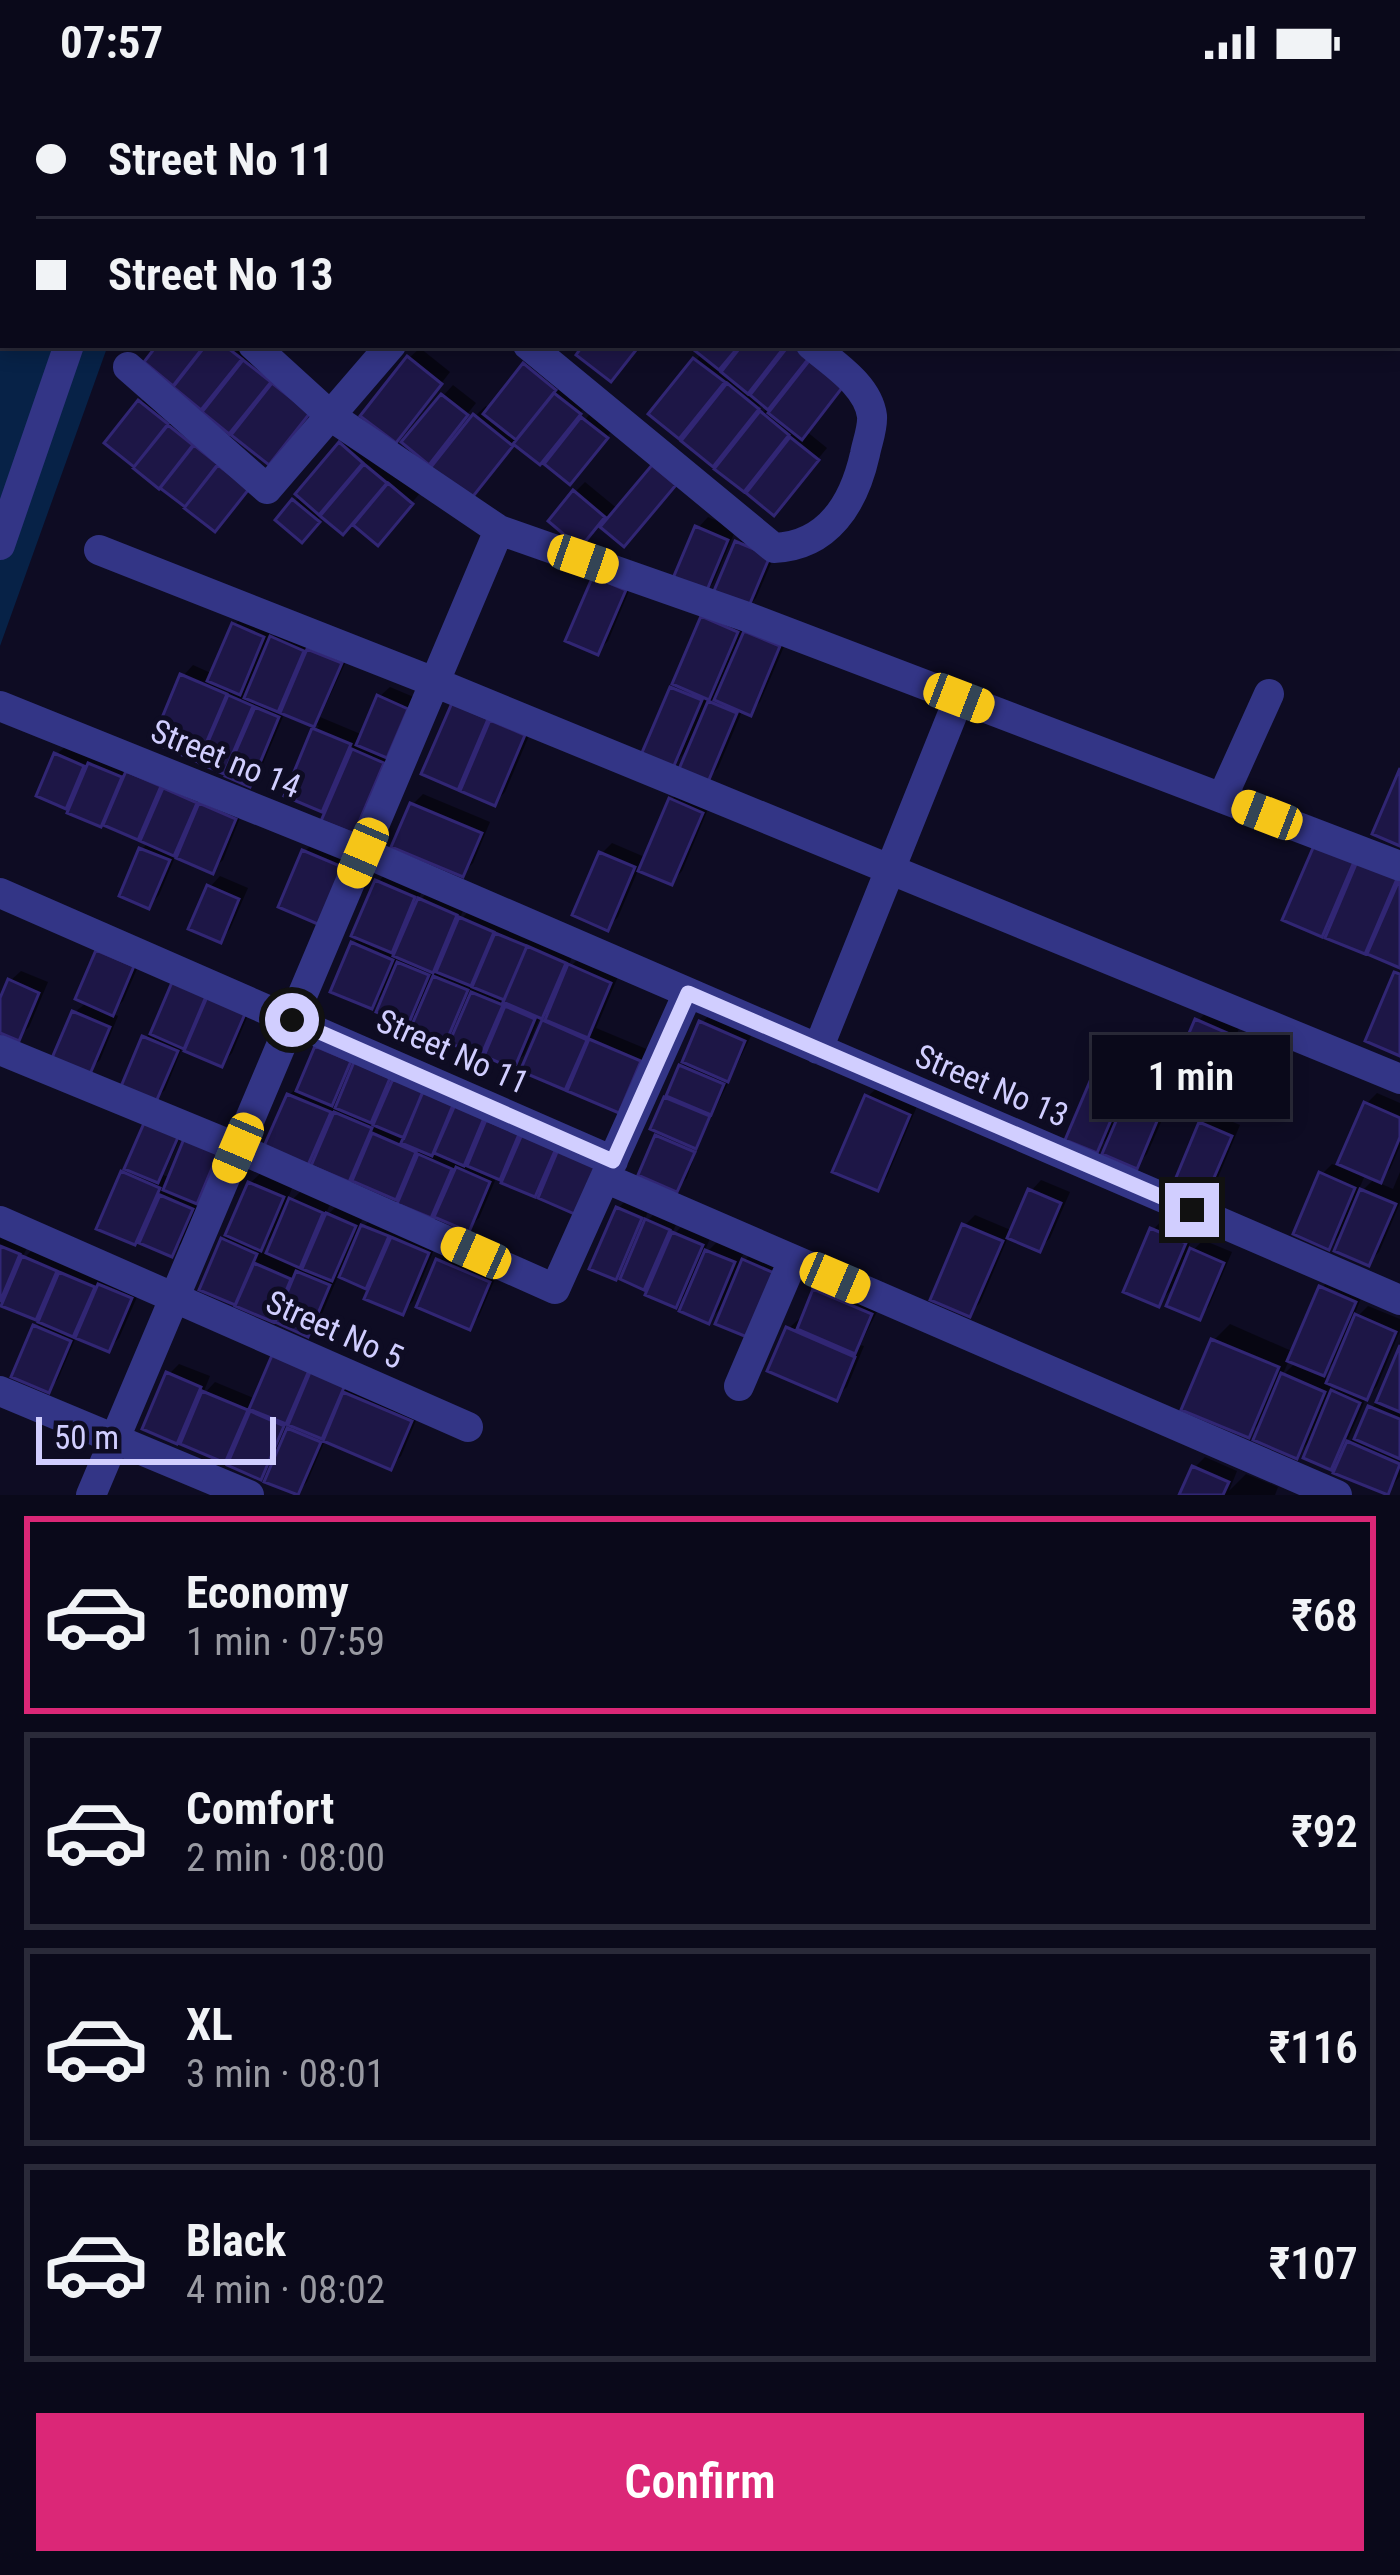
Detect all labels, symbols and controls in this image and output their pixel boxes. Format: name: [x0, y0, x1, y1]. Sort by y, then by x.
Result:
text: 07:57: [60, 16, 163, 69]
text: Street No 11: [108, 133, 334, 186]
text: Street No 13: [108, 248, 334, 301]
car: [543, 530, 623, 588]
car: [919, 668, 999, 728]
street label: Street no 14: [145, 711, 306, 806]
car: [1227, 785, 1307, 845]
car: [332, 813, 394, 893]
route start: [265, 993, 319, 1047]
street label: Street No 11: [371, 1001, 535, 1102]
street label: Street No 13: [910, 1036, 1074, 1135]
callout: 1 min: [1093, 1036, 1291, 1120]
text: 1 min: [1148, 1054, 1234, 1100]
car: [207, 1108, 269, 1188]
route end: [1165, 1183, 1219, 1237]
car: [436, 1222, 516, 1284]
car: [795, 1247, 875, 1309]
street label: Street No 5: [260, 1282, 409, 1377]
scale bar: [36, 1411, 276, 1464]
text: 50 m: [54, 1418, 119, 1457]
icon: car: [42, 1561, 150, 1669]
text: Economy: [186, 1566, 349, 1619]
text: ₹68: [1292, 1589, 1358, 1642]
text: 1 min · 07:59: [186, 1619, 385, 1665]
icon: car: [42, 1777, 150, 1885]
text: Comfort: [186, 1782, 334, 1835]
text: ₹92: [1292, 1805, 1358, 1858]
text: 2 min · 08:00: [186, 1835, 385, 1881]
icon: car: [42, 1993, 150, 2101]
text: XL: [186, 1998, 233, 2051]
text: ₹116: [1269, 2021, 1358, 2074]
text: 3 min · 08:01: [186, 2051, 385, 2097]
icon: car: [42, 2209, 150, 2317]
text: Black: [186, 2214, 286, 2267]
text: ₹107: [1269, 2237, 1358, 2290]
text: 4 min · 08:02: [186, 2267, 385, 2313]
button: Confirm: [36, 2413, 1364, 2551]

